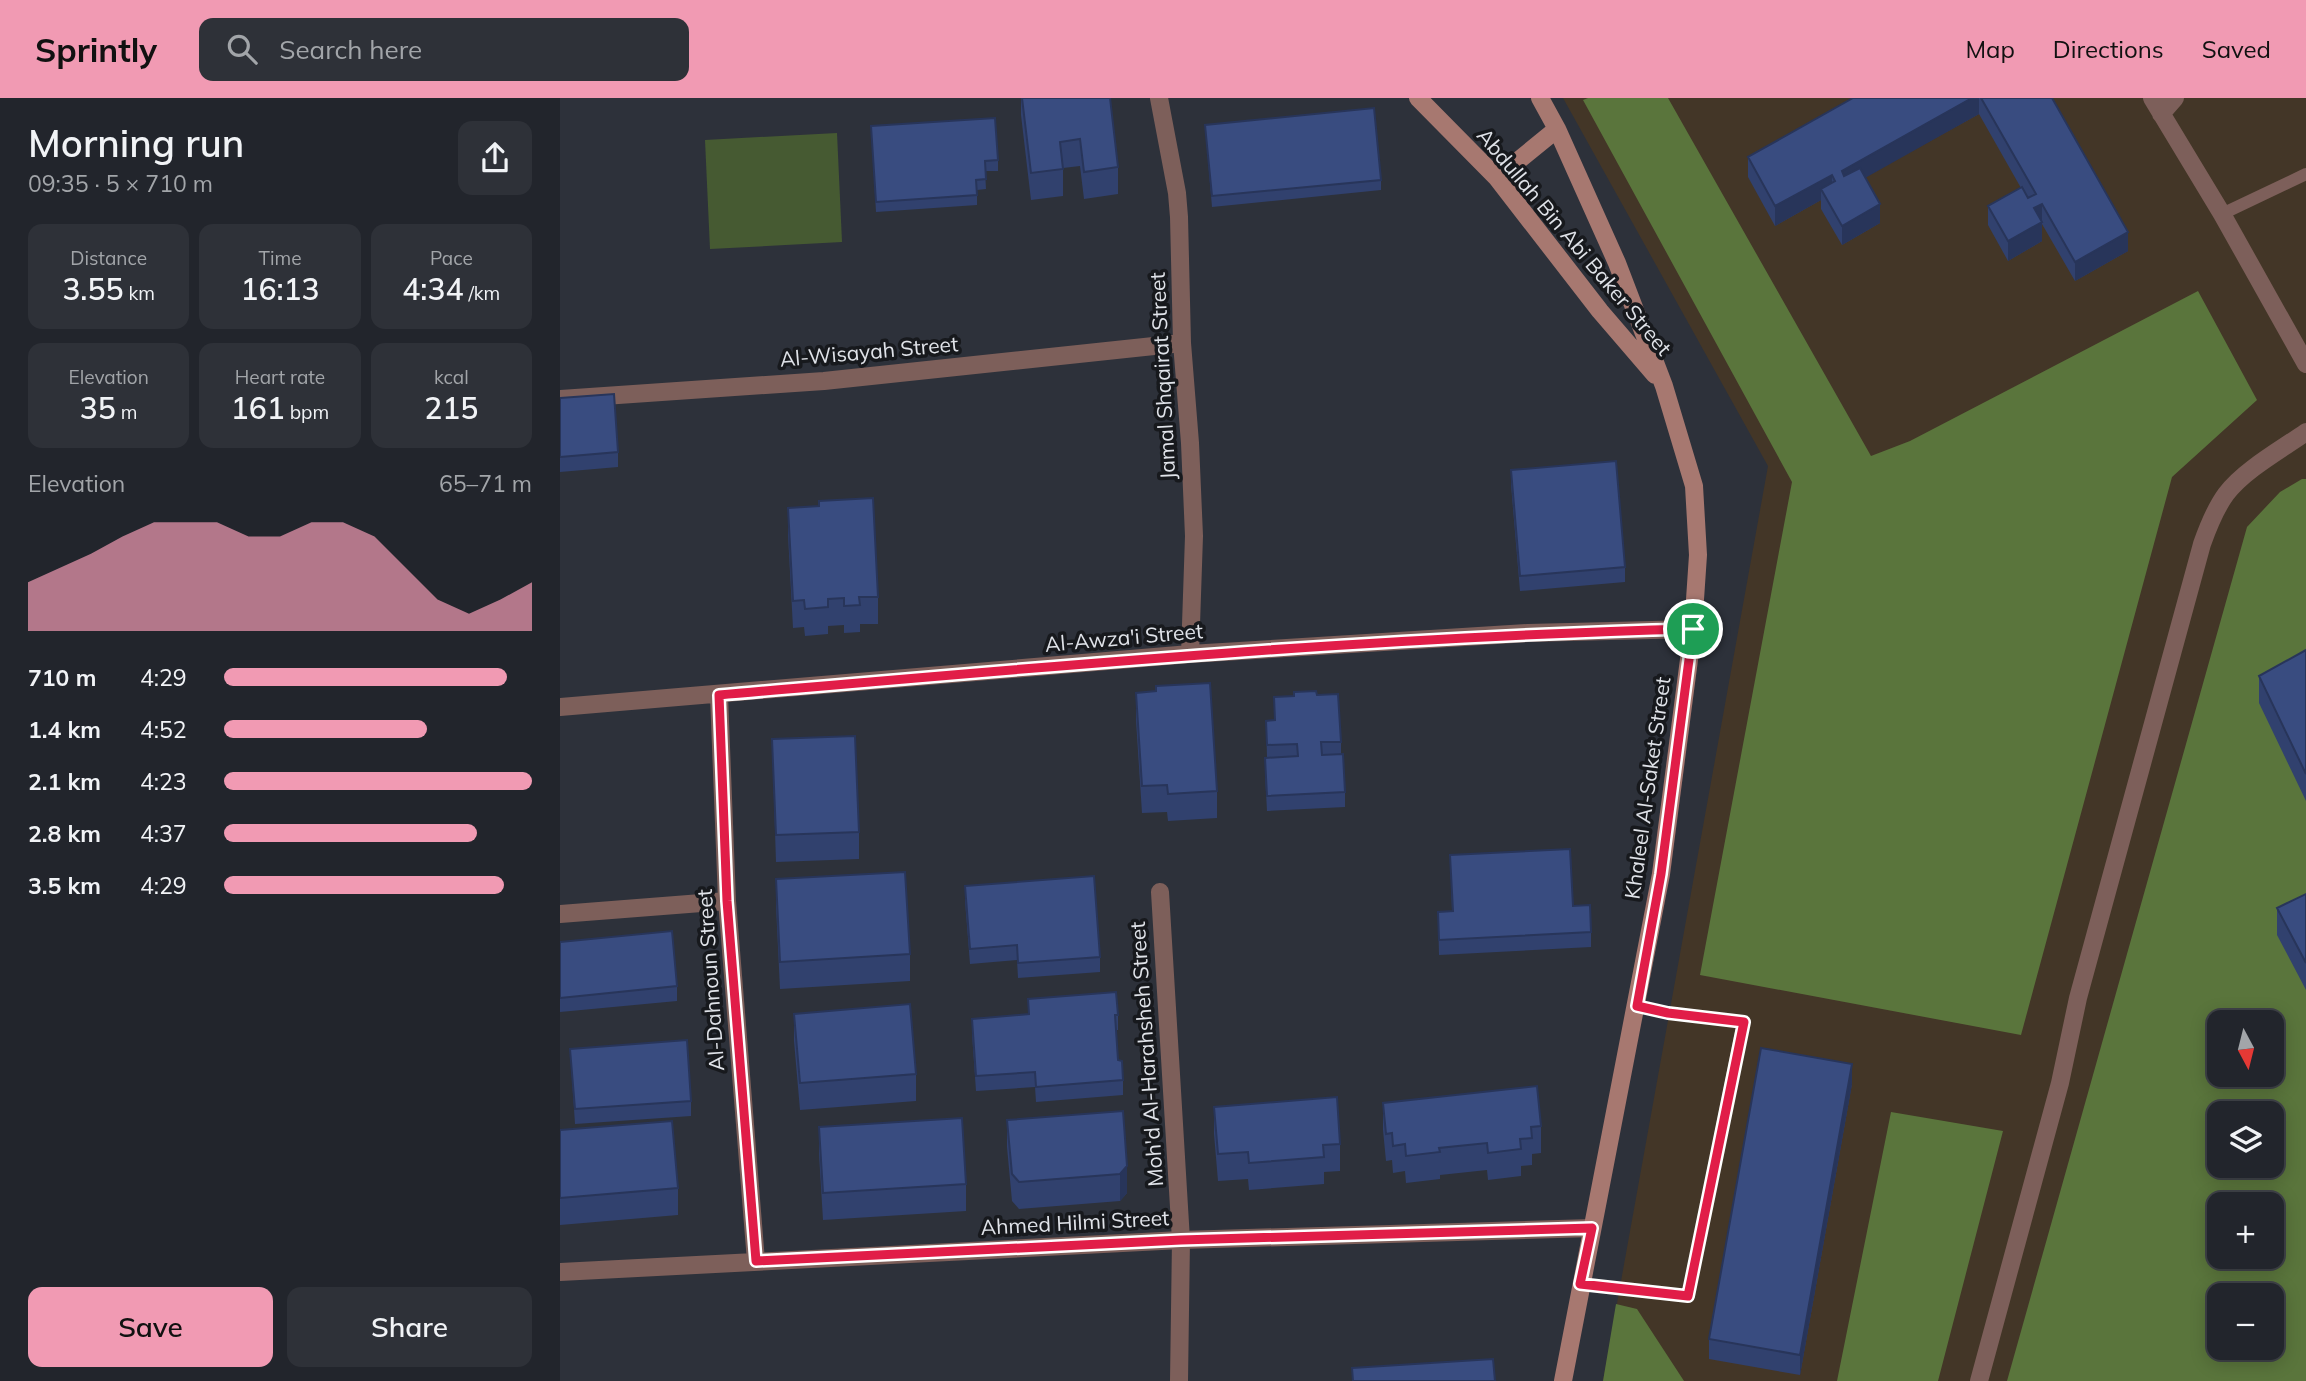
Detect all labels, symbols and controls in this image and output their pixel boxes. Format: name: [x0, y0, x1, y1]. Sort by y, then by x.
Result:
search box: [199, 18, 689, 81]
text: Sprintly: [35, 29, 157, 70]
icon: search: [223, 30, 261, 68]
text: Search here: [279, 33, 422, 66]
text: Map: [1965, 34, 2015, 64]
text: Directions: [2053, 34, 2164, 64]
text: Saved: [2202, 34, 2271, 64]
text: Morning run: [28, 119, 244, 167]
button: share: [458, 121, 532, 195]
street label: Abdullah Bin Abi Baker Street: [1472, 122, 1678, 360]
text: 09:35 · 5 × 710 m: [28, 169, 213, 198]
text: Distance: [70, 246, 147, 270]
text: Time: [258, 246, 302, 270]
text: Pace: [430, 246, 473, 270]
text: 3.55: [62, 270, 124, 308]
text: 16:13: [240, 270, 320, 308]
text: 4:34: [402, 270, 463, 308]
street label: Jamal Shqairat Street: [1144, 272, 1180, 480]
text: km: [124, 281, 155, 305]
text: /km: [463, 281, 500, 305]
street label: Al-Wisayah Street: [779, 330, 959, 372]
text: Elevation: [68, 365, 149, 389]
text: Heart rate: [235, 365, 325, 389]
text: kcal: [434, 365, 469, 389]
text: 35: [80, 389, 116, 427]
text: 161: [231, 389, 285, 427]
text: 215: [424, 389, 478, 427]
text: m: [116, 400, 137, 424]
text: bpm: [285, 400, 329, 424]
text: Elevation: [28, 469, 125, 498]
text: 65–71 m: [439, 469, 532, 498]
pin: [1663, 599, 1723, 659]
icon: arrive: [1674, 610, 1712, 648]
street label: Al-Awza'i Street: [1044, 617, 1204, 657]
text: 710 m: [28, 663, 96, 692]
text: 4:29: [140, 663, 187, 692]
street label: Khaleel Al-Saket Street: [1619, 675, 1675, 901]
text: 1.4 km: [28, 715, 101, 744]
text: 4:52: [140, 715, 187, 744]
text: 2.1 km: [28, 767, 101, 796]
text: 4:23: [140, 767, 187, 796]
text: 2.8 km: [28, 819, 101, 848]
text: 4:37: [140, 819, 187, 848]
text: 3.5 km: [28, 871, 101, 900]
text: 4:29: [140, 871, 187, 900]
street label: Al-Dahnoun Street: [691, 888, 729, 1072]
street label: Moh'd Al-Harahsheh Street: [1124, 921, 1168, 1187]
north arrow: [2207, 1010, 2284, 1087]
map controls: [2207, 1010, 2284, 1360]
button: layers: [2207, 1101, 2284, 1178]
button: +: [2207, 1192, 2284, 1269]
street label: Ahmed Hilmi Street: [980, 1204, 1170, 1240]
button: −: [2207, 1283, 2284, 1360]
button: Save: [28, 1287, 273, 1367]
button: Share: [287, 1287, 532, 1367]

